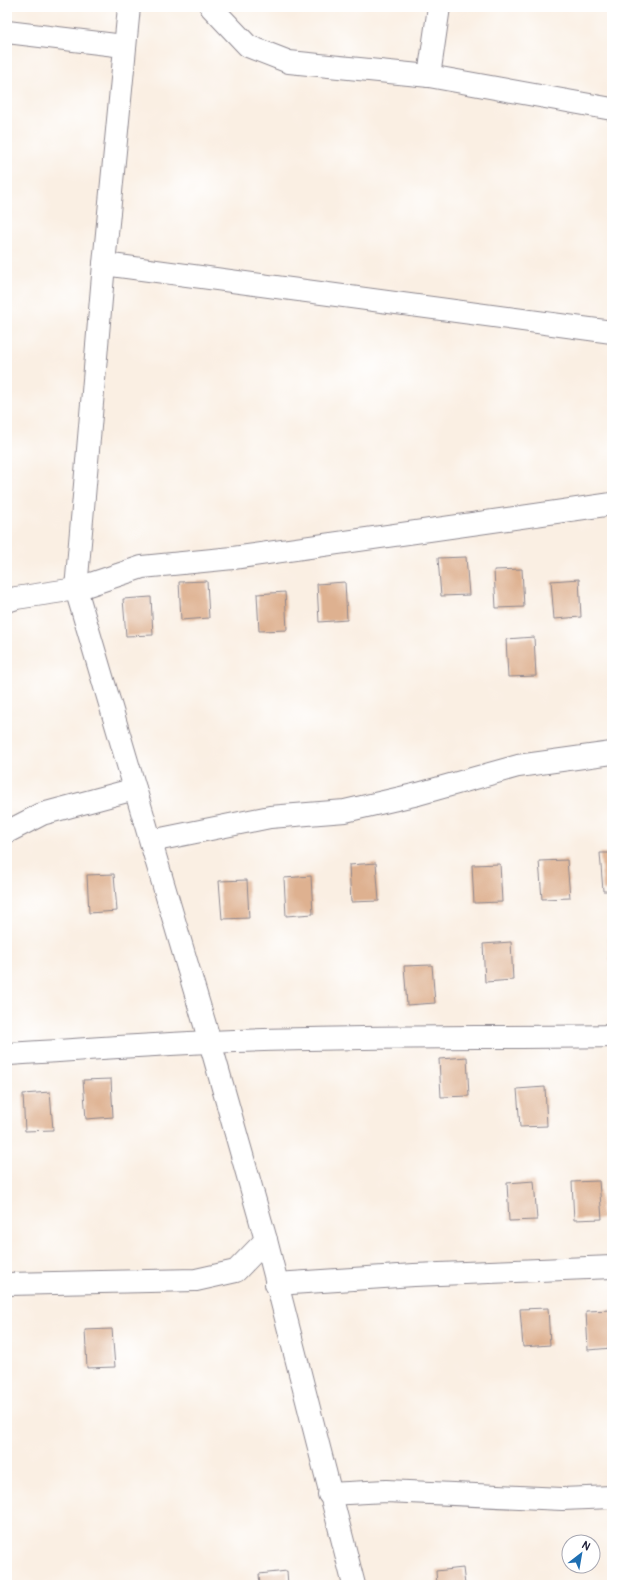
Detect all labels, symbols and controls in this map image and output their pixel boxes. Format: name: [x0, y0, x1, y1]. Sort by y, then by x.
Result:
north arrow: [561, 1534, 601, 1574]
text: N: [579, 1538, 593, 1554]

